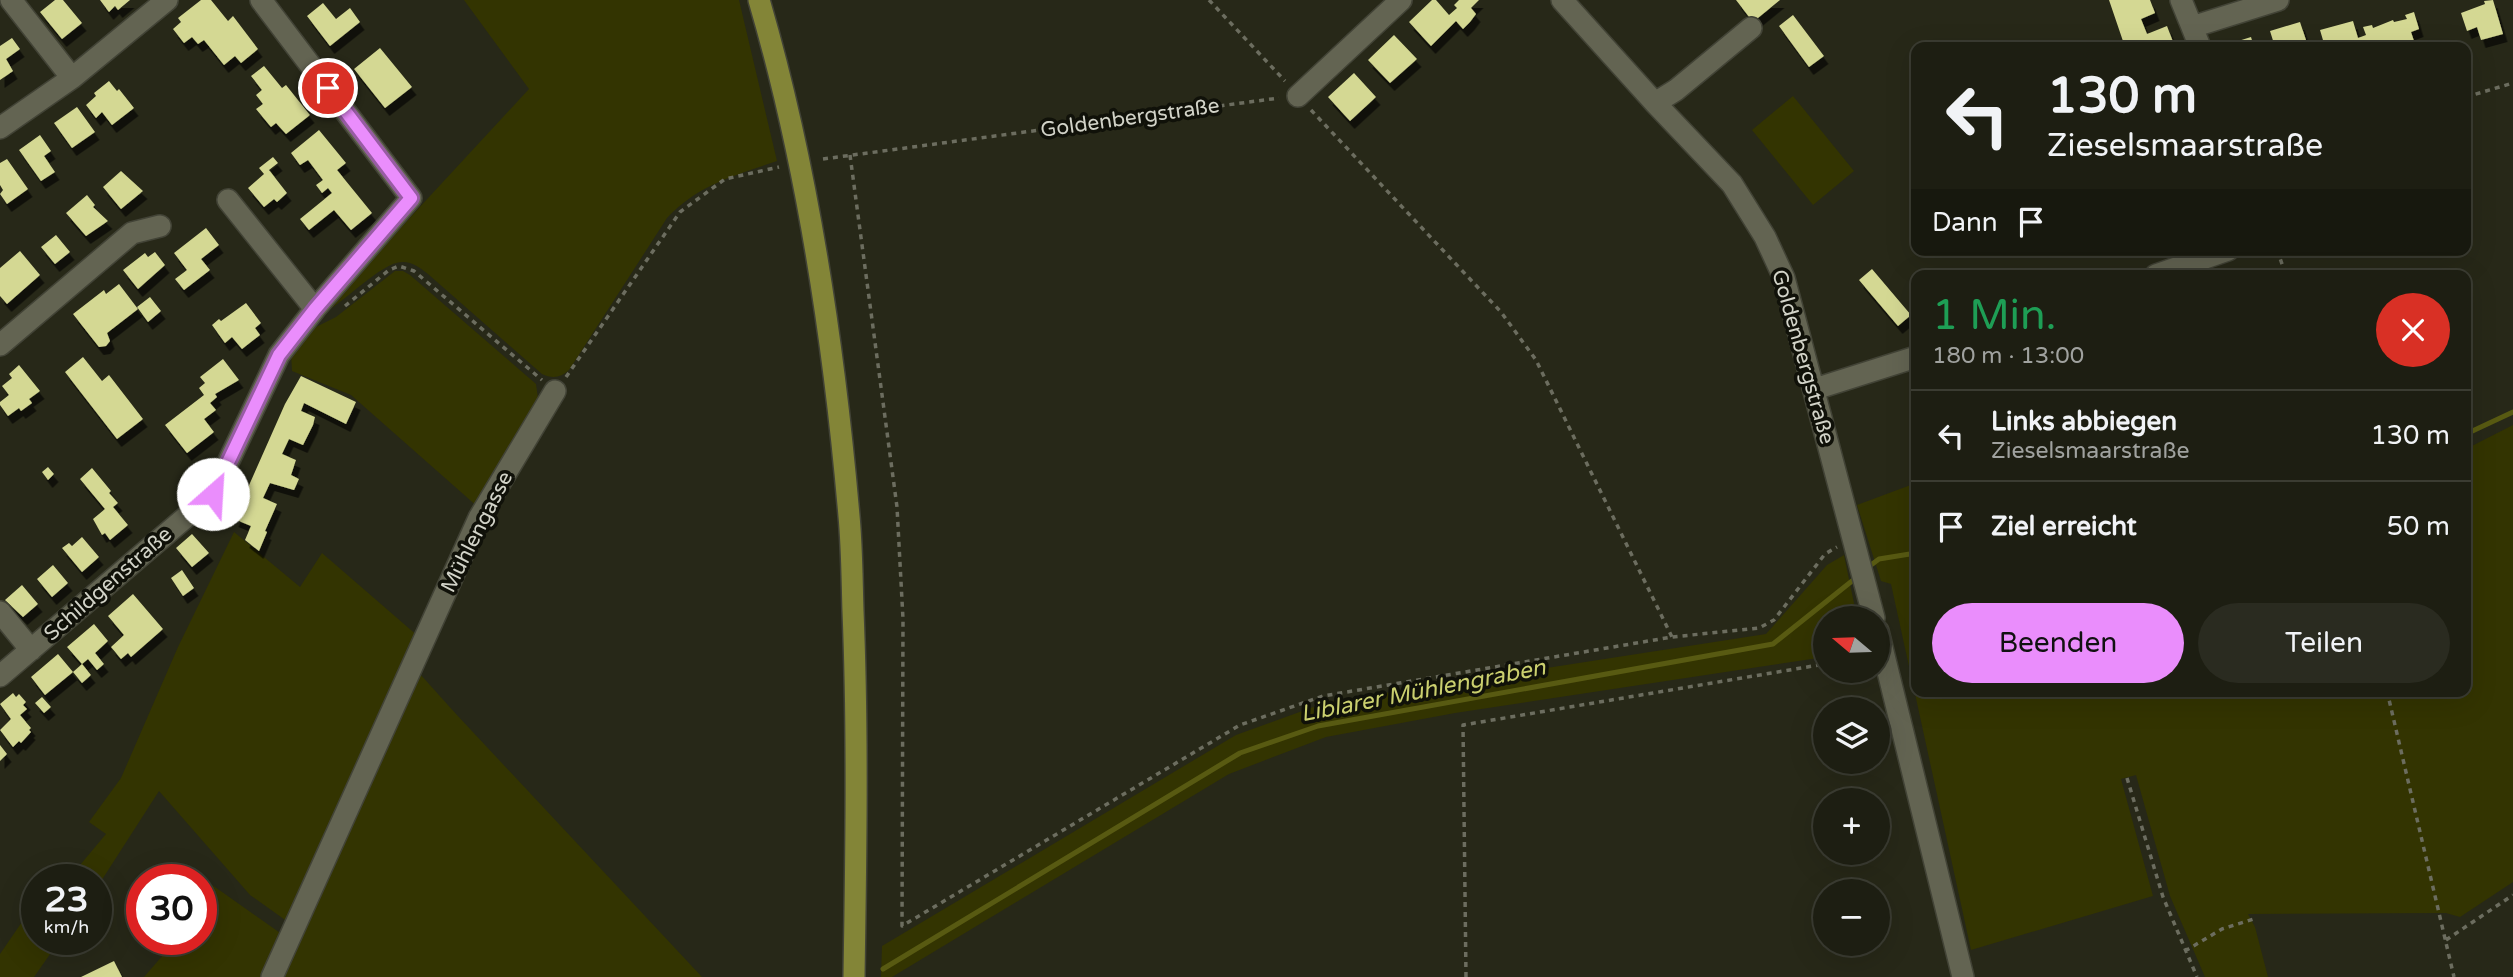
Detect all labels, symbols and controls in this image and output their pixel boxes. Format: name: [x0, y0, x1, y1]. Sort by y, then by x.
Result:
pin: [298, 58, 358, 118]
text: 130 m: [2047, 67, 2197, 126]
icon: arrive: [309, 69, 347, 107]
icon: left: [1932, 70, 2023, 161]
street label: Goldenbergstraße: [1039, 93, 1221, 143]
text: Zieselsmaarstraße: [2047, 127, 2323, 165]
icon: arrive: [2012, 203, 2050, 241]
text: Dann: [1932, 207, 1998, 238]
street label: Goldenbergstraße: [1766, 267, 1840, 447]
text: 1 Min.: [1932, 290, 2056, 341]
button: close: [2376, 293, 2450, 367]
text: 180 m · 13:00: [1932, 342, 2084, 370]
text: Links abbiegen: [1991, 406, 2177, 437]
icon: left: [1932, 417, 1970, 455]
text: 130 m: [2370, 420, 2450, 451]
text: Zieselsmaarstraße: [1991, 437, 2190, 465]
position arrow: [176, 457, 250, 531]
street label: Mühlengasse: [436, 467, 518, 597]
icon: arrive: [1932, 508, 1970, 546]
text: Ziel erreicht: [1991, 511, 2137, 542]
text: 50 m: [2387, 511, 2450, 542]
street label: Schildgenstraße: [39, 522, 177, 646]
button: Beenden: [1932, 603, 2184, 683]
button: Teilen: [2198, 603, 2450, 683]
north arrow: [1813, 606, 1890, 682]
map controls: [1813, 606, 1890, 956]
water label: Liblarer Mühlengraben: [1298, 653, 1549, 728]
button: layers: [1813, 697, 1890, 774]
button: +: [1813, 788, 1890, 865]
speed limit sign: 30: [126, 864, 217, 955]
text: 23: [45, 879, 88, 921]
button: −: [1813, 879, 1890, 956]
text: km/h: [44, 916, 89, 938]

